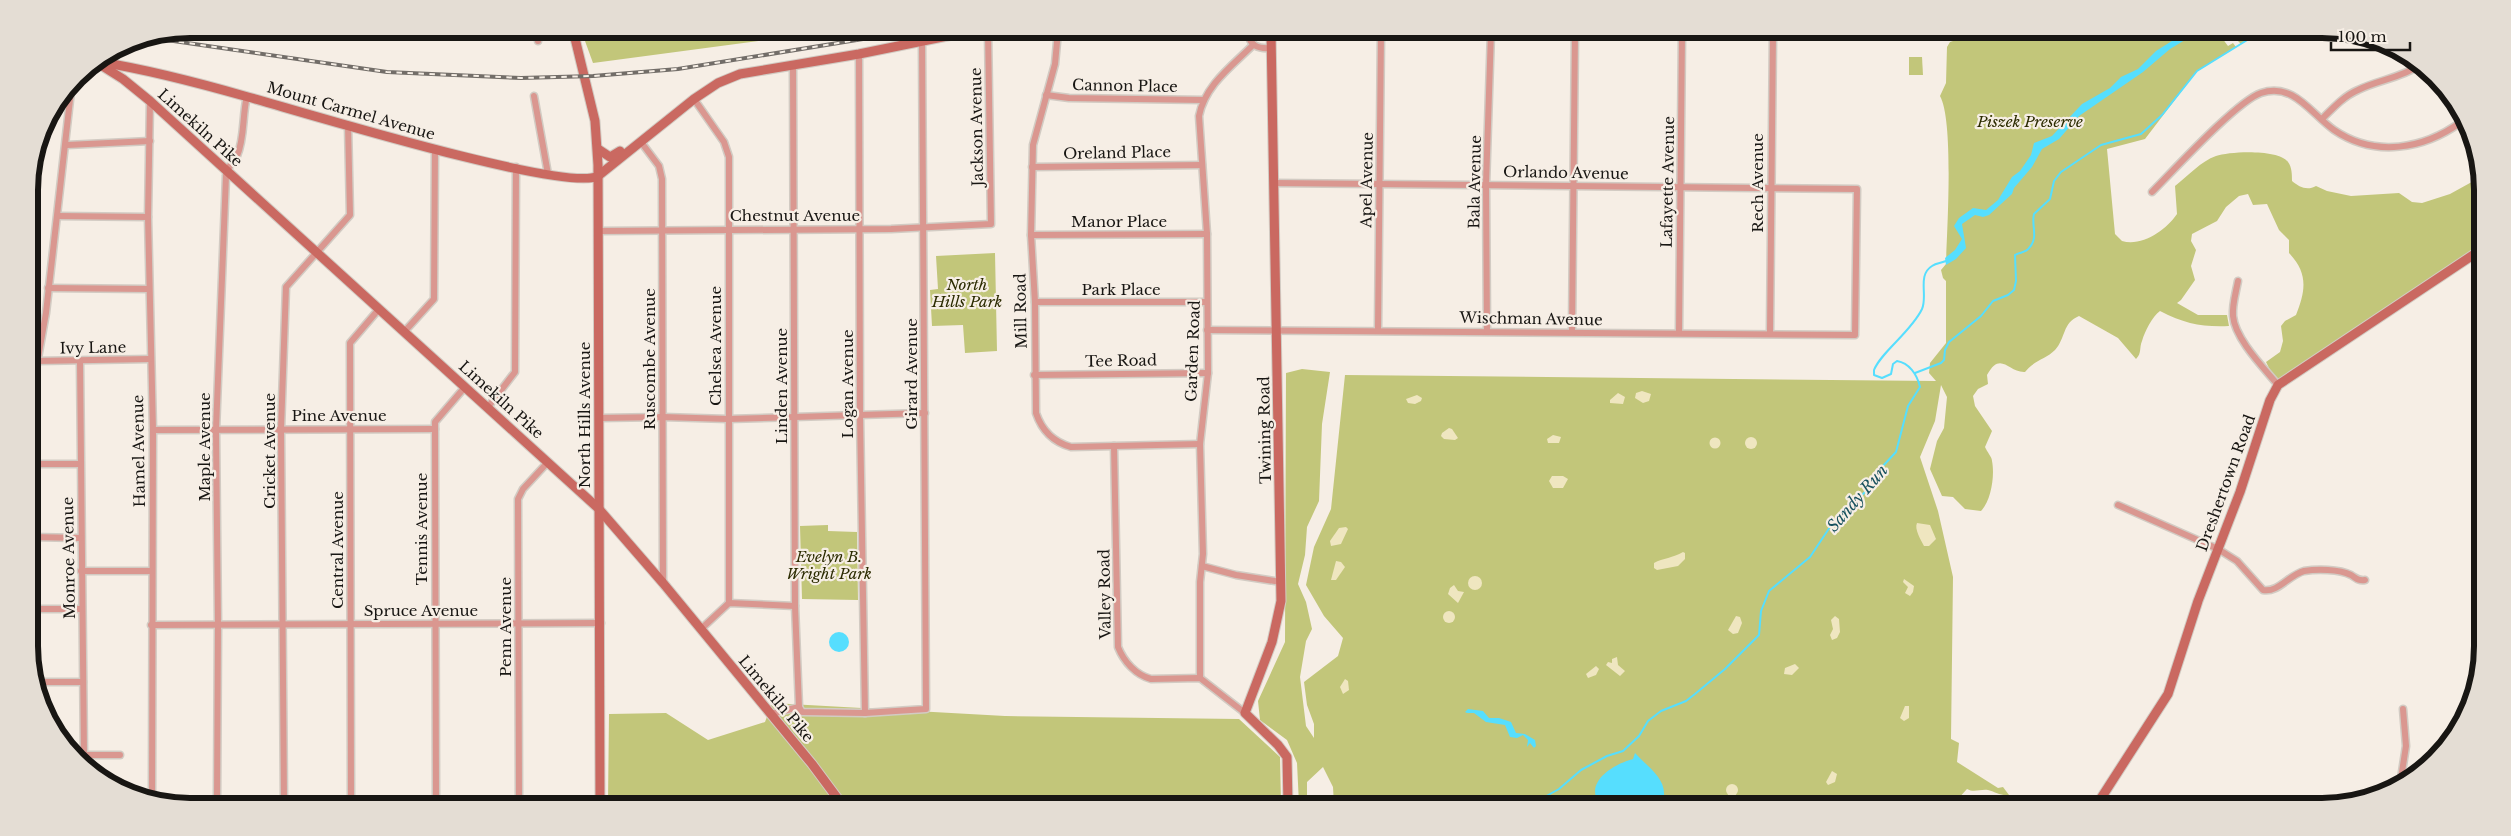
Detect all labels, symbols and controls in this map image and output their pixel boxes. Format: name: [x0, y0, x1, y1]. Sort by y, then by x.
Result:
scale bar: [2331, 20, 2410, 52]
text: 100 m: [2338, 27, 2387, 46]
street label: Jackson Avenue: [966, 67, 987, 189]
street label: Cannon Place: [1072, 75, 1178, 96]
street label: Mount Carmel Avenue: [265, 77, 437, 144]
street label: Limekiln Pike: [154, 85, 247, 171]
park label: Piszek Preserve: [1976, 112, 2083, 131]
street label: Lafayette Avenue: [1657, 116, 1678, 248]
street label: Apel Avenue: [1356, 132, 1377, 229]
street label: Rech Avenue: [1748, 133, 1767, 233]
street label: Bala Avenue: [1464, 135, 1485, 229]
street label: Oreland Place: [1063, 142, 1171, 163]
street label: Orlando Avenue: [1503, 162, 1629, 183]
street label: Chestnut Avenue: [730, 206, 860, 225]
street label: Manor Place: [1071, 212, 1167, 231]
street label: Mill Road: [1010, 273, 1031, 349]
park label: North Hills Park: [931, 275, 1002, 311]
street label: Park Place: [1081, 280, 1161, 299]
street label: Chelsea Avenue: [706, 286, 725, 406]
street label: Ruscombe Avenue: [640, 288, 659, 430]
street label: Garden Road: [1181, 300, 1204, 402]
street label: Wischman Avenue: [1458, 308, 1603, 329]
street label: Girard Avenue: [902, 318, 921, 430]
street label: Linden Avenue: [772, 328, 791, 444]
street label: Logan Avenue: [838, 329, 857, 439]
street label: Ivy Lane: [60, 337, 126, 358]
street label: North Hills Avenue: [575, 342, 594, 488]
street label: Tee Road: [1085, 350, 1157, 371]
street label: Limekiln Pike: [455, 357, 548, 443]
street label: Twining Road: [1254, 376, 1275, 484]
street label: Maple Avenue: [195, 392, 214, 502]
street label: Cricket Avenue: [260, 393, 279, 509]
street label: Hamel Avenue: [128, 395, 149, 507]
street label: Pine Avenue: [291, 406, 387, 425]
street label: Dreshertown Road: [2192, 412, 2259, 554]
water label: Sandy Run: [1822, 460, 1892, 536]
street label: Tennis Avenue: [412, 473, 431, 585]
street label: Central Avenue: [328, 491, 347, 609]
street label: Monroe Avenue: [58, 497, 79, 619]
park label: Evelyn B. Wright Park: [786, 547, 872, 583]
street label: Valley Road: [1094, 549, 1115, 640]
street label: Penn Avenue: [496, 577, 515, 677]
street label: Spruce Avenue: [364, 601, 478, 620]
street label: Limekiln Pike: [735, 651, 818, 746]

